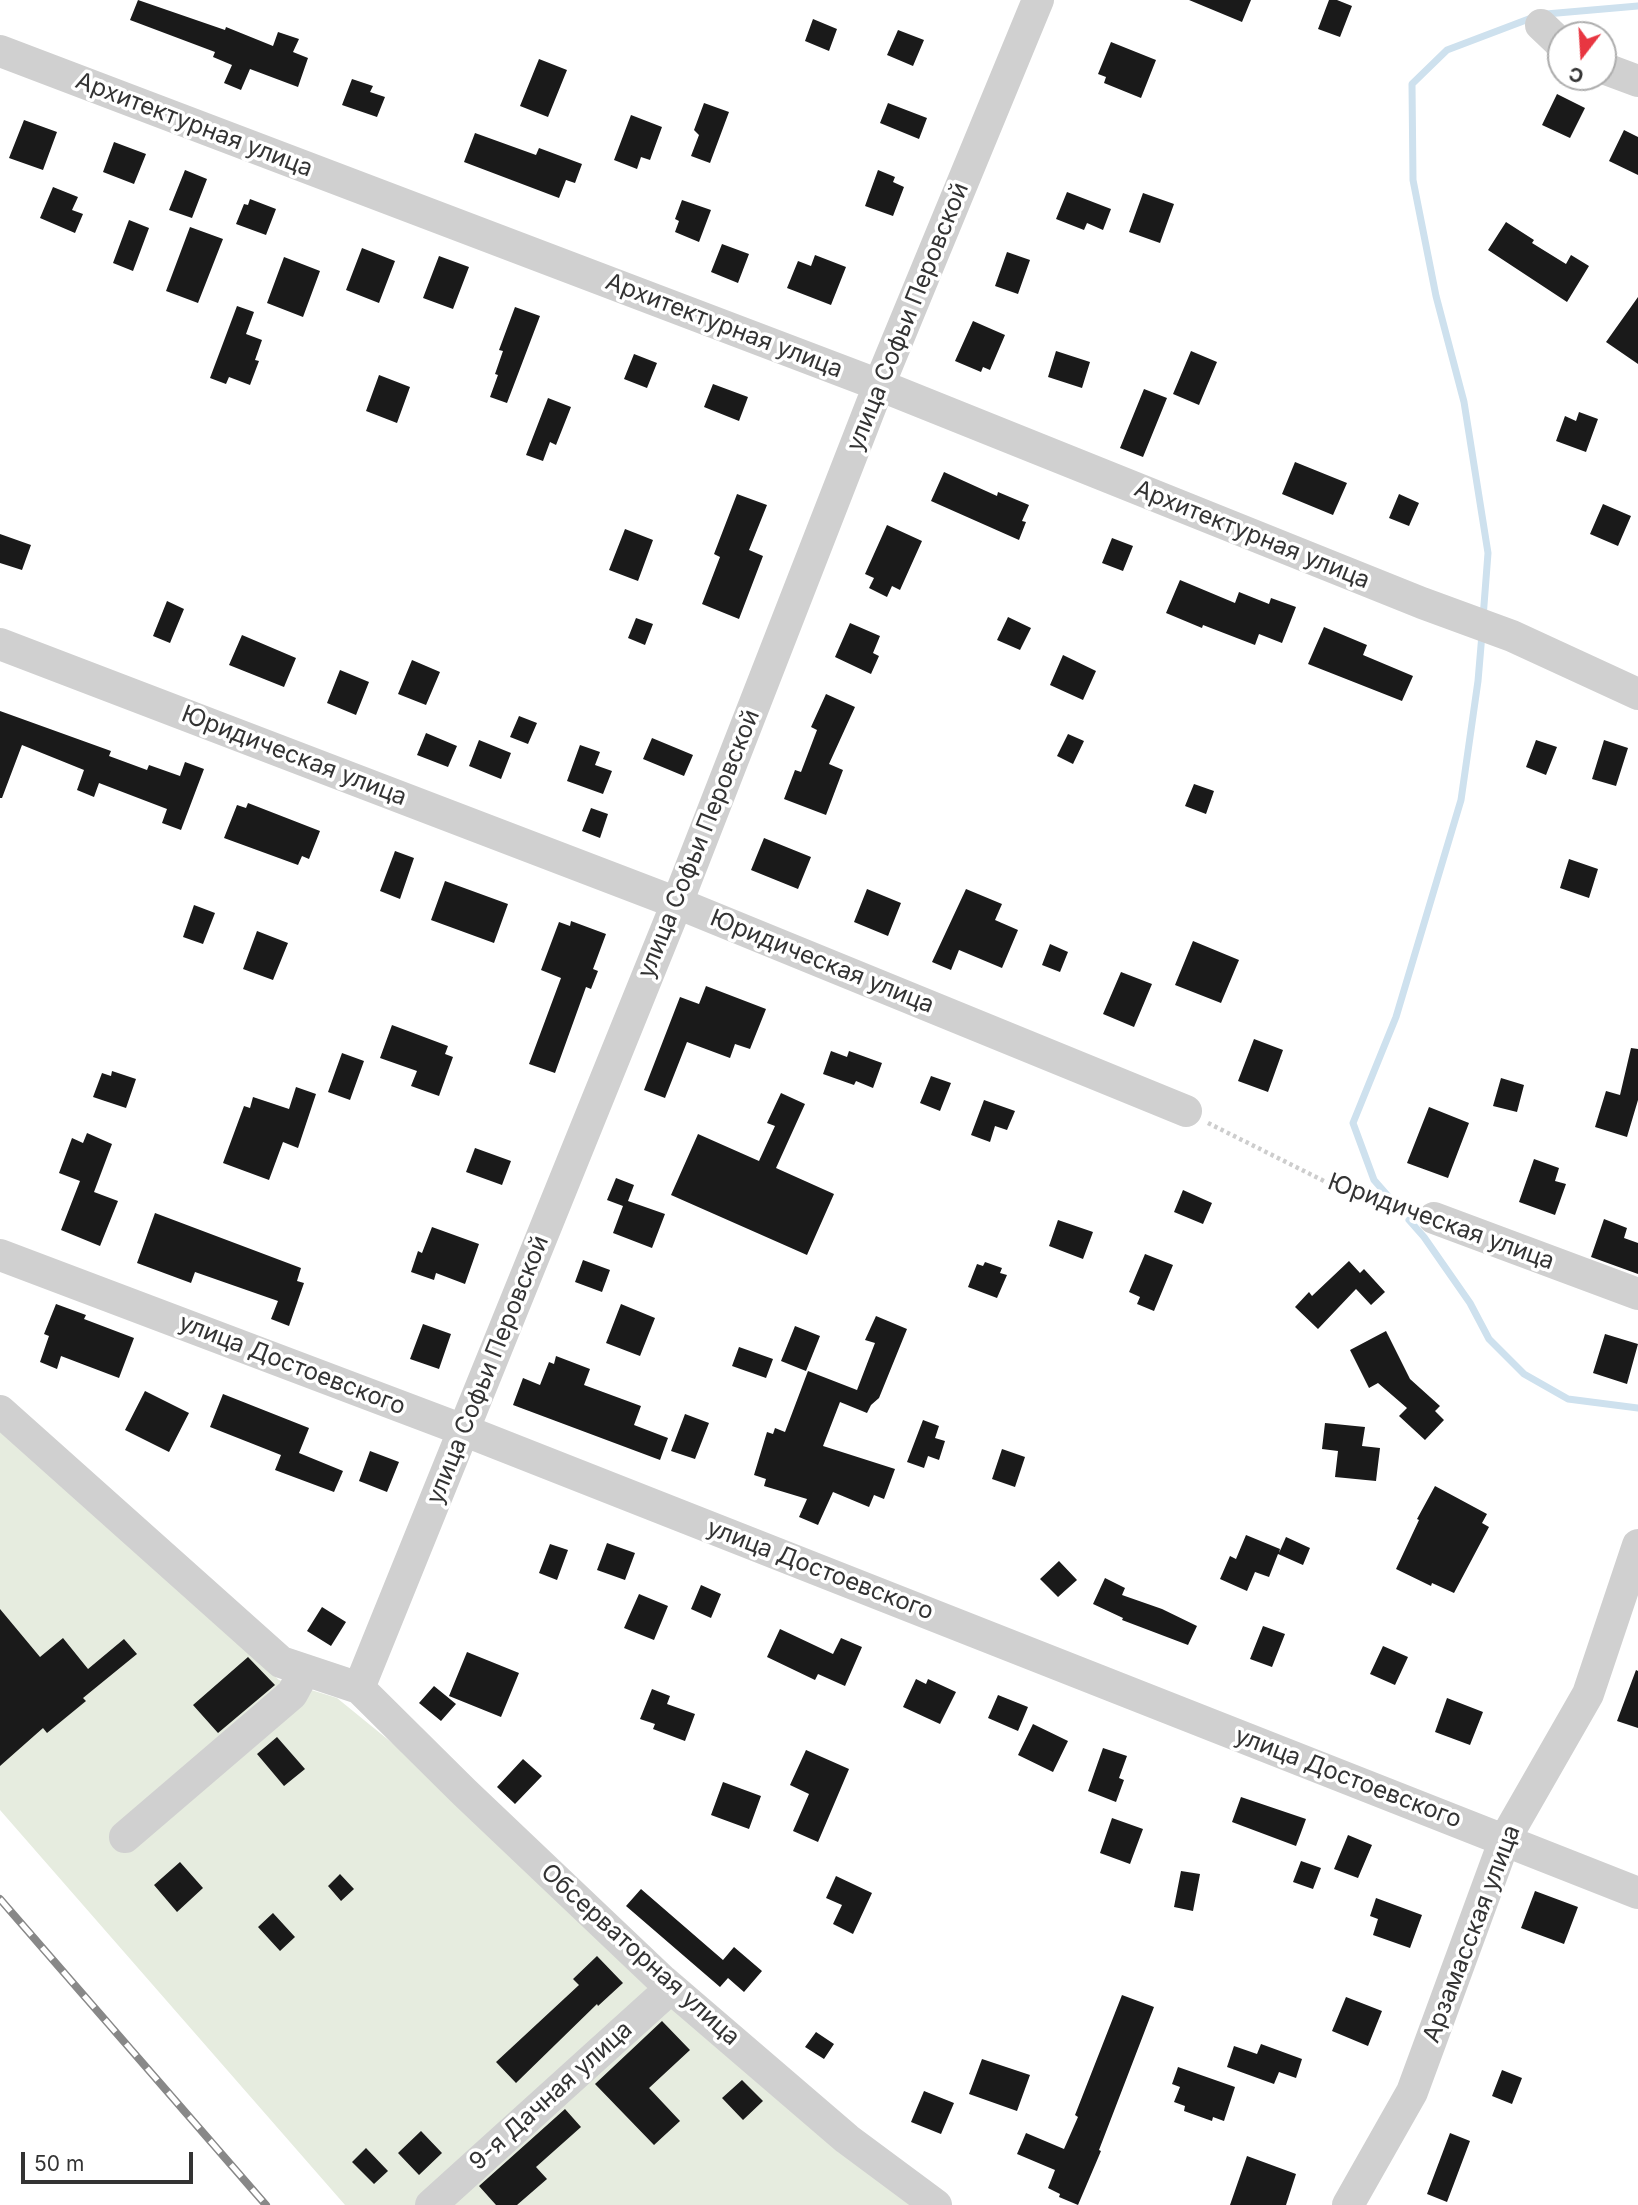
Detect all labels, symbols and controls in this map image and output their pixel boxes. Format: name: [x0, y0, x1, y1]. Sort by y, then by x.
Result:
north arrow: [1547, 21, 1617, 91]
text: С: [1566, 62, 1586, 88]
street label: Архитектурная улица: [71, 67, 317, 183]
street label: улица Софьи Перовской: [841, 179, 975, 455]
street label: Архитектурная улица: [601, 268, 847, 384]
street label: Архитектурная улица: [1130, 475, 1374, 595]
street label: Юридическая улица: [177, 700, 411, 812]
street label: улица Софьи Перовской: [632, 706, 766, 982]
street label: Юридическая улица: [706, 904, 938, 1020]
street label: Юридическая улица: [1324, 1168, 1558, 1276]
street label: улица Софьи Перовской: [421, 1232, 555, 1508]
street label: улица Достоевского: [175, 1308, 409, 1422]
street label: улица Достоевского: [703, 1513, 937, 1627]
street label: улица Достоевского: [1231, 1721, 1465, 1835]
street label: Арзамасская улица: [1417, 1821, 1527, 2047]
street label: Обсерваторная улица: [535, 1858, 745, 2052]
street label: 9-я Дачная улица: [464, 2015, 638, 2177]
scale bar: [24, 2138, 196, 2182]
text: 50 m: [34, 2151, 84, 2176]

